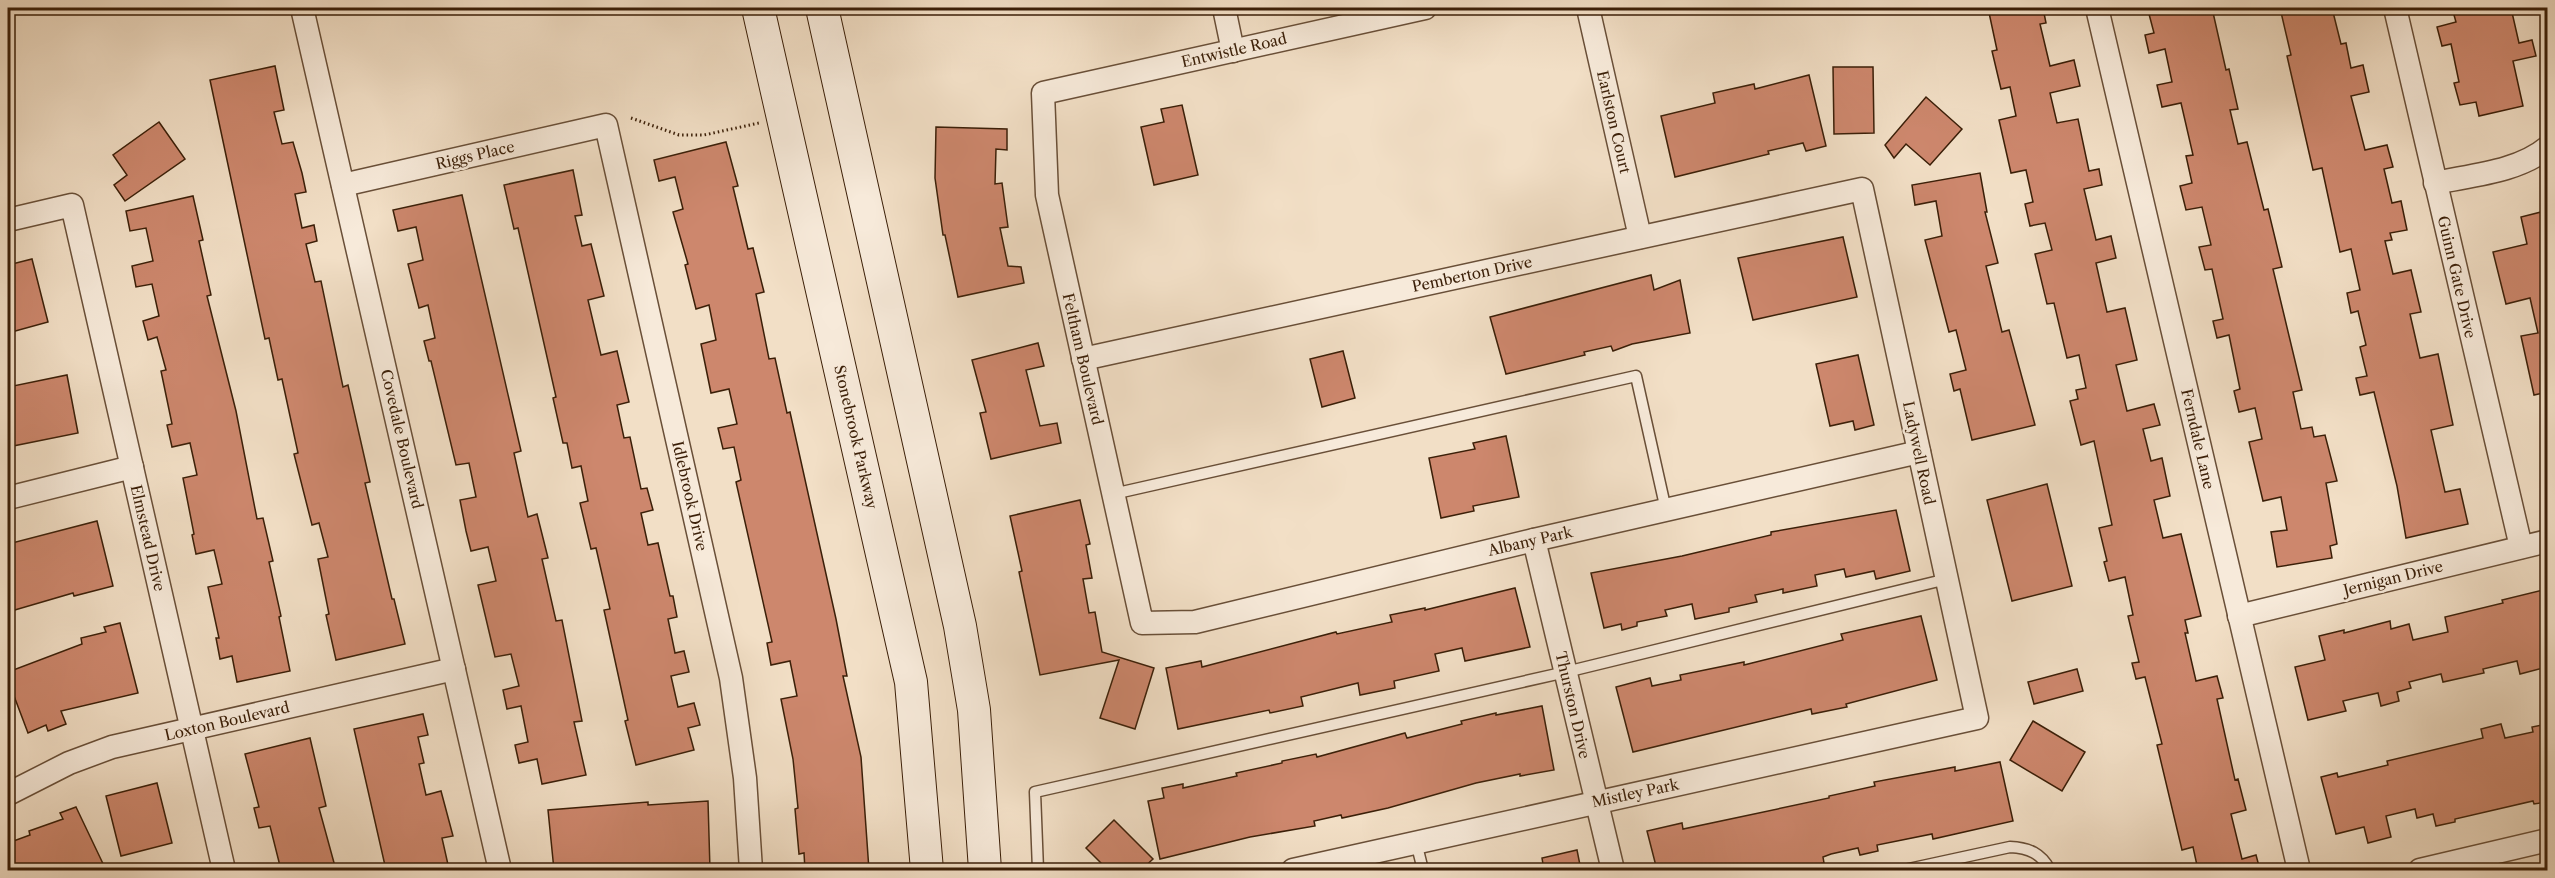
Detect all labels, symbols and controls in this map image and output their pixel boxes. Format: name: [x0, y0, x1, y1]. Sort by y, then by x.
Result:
street label: Entwistle Road: [1179, 29, 1289, 71]
street label: Earlston Court: [1593, 69, 1635, 176]
street label: Riggs Place: [434, 137, 516, 173]
street label: Guinn Gate Drive: [2434, 214, 2480, 340]
street label: Pemberton Drive: [1410, 252, 1534, 296]
street label: Feltham Boulevard: [1059, 291, 1107, 427]
street label: Stonebrook Parkway: [830, 363, 882, 512]
street label: Covedale Boulevard: [377, 367, 427, 511]
street label: Ferndale Lane: [2177, 387, 2219, 491]
street label: Ladywell Road: [1899, 399, 1939, 507]
street label: Idlebrook Drive: [668, 439, 712, 553]
street label: Elmstead Drive: [126, 483, 170, 593]
street label: Albany Park: [1485, 522, 1575, 560]
street label: Jernigan Drive: [2339, 556, 2445, 600]
street label: Thurston Drive: [1551, 650, 1595, 760]
street label: Loxton Boulevard: [163, 697, 291, 745]
street label: Mistley Park: [1590, 774, 1682, 811]

